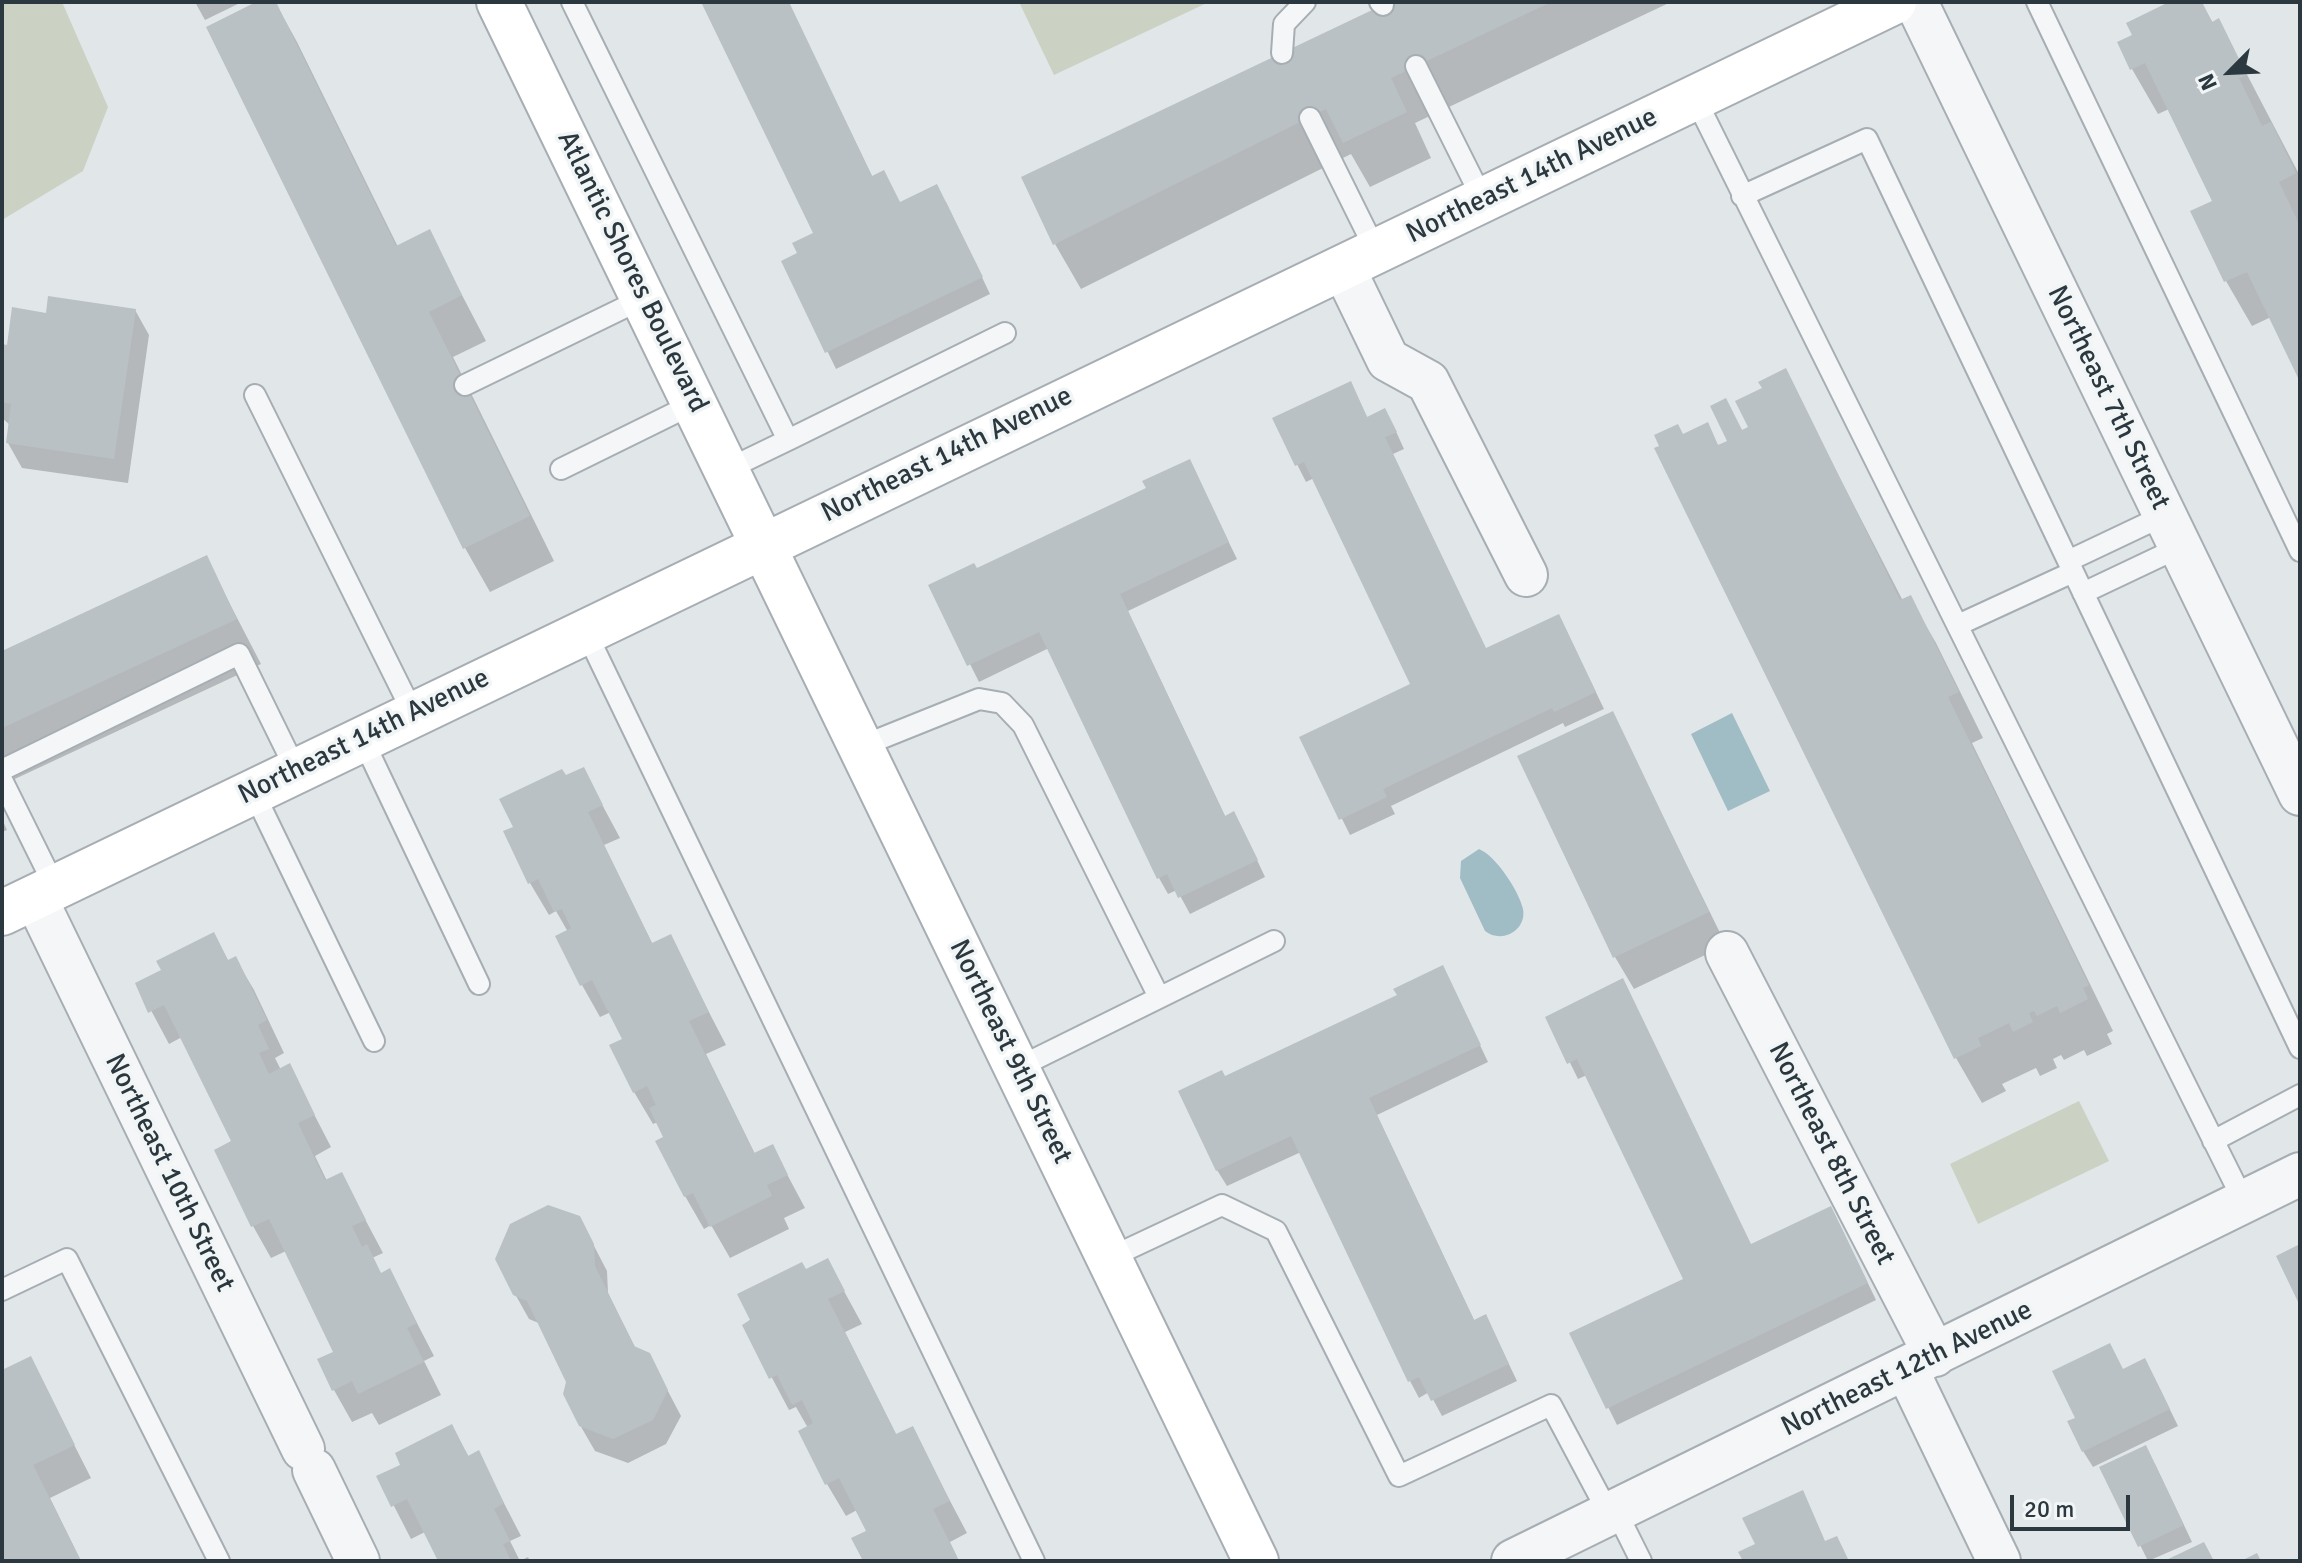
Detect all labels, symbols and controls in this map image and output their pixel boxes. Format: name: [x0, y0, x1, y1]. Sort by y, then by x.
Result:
north arrow: [2190, 32, 2270, 112]
text: N: [2192, 69, 2223, 94]
street label: Northeast 14th Avenue: [1401, 101, 1663, 251]
street label: Atlantic Shores Boulevard: [549, 126, 715, 418]
street label: Northeast 7th Street: [2039, 280, 2177, 516]
street label: Northeast 14th Avenue: [816, 380, 1078, 530]
street label: Northeast 14th Avenue: [233, 662, 495, 812]
street label: Northeast 9th Street: [941, 934, 1079, 1170]
street label: Northeast 8th Street: [1760, 1037, 1902, 1271]
street label: Northeast 10th Street: [97, 1049, 241, 1297]
street label: Northeast 12th Avenue: [1776, 1294, 2038, 1444]
scale bar: [2014, 1479, 2134, 1529]
text: 20 m: [2024, 1494, 2074, 1524]

